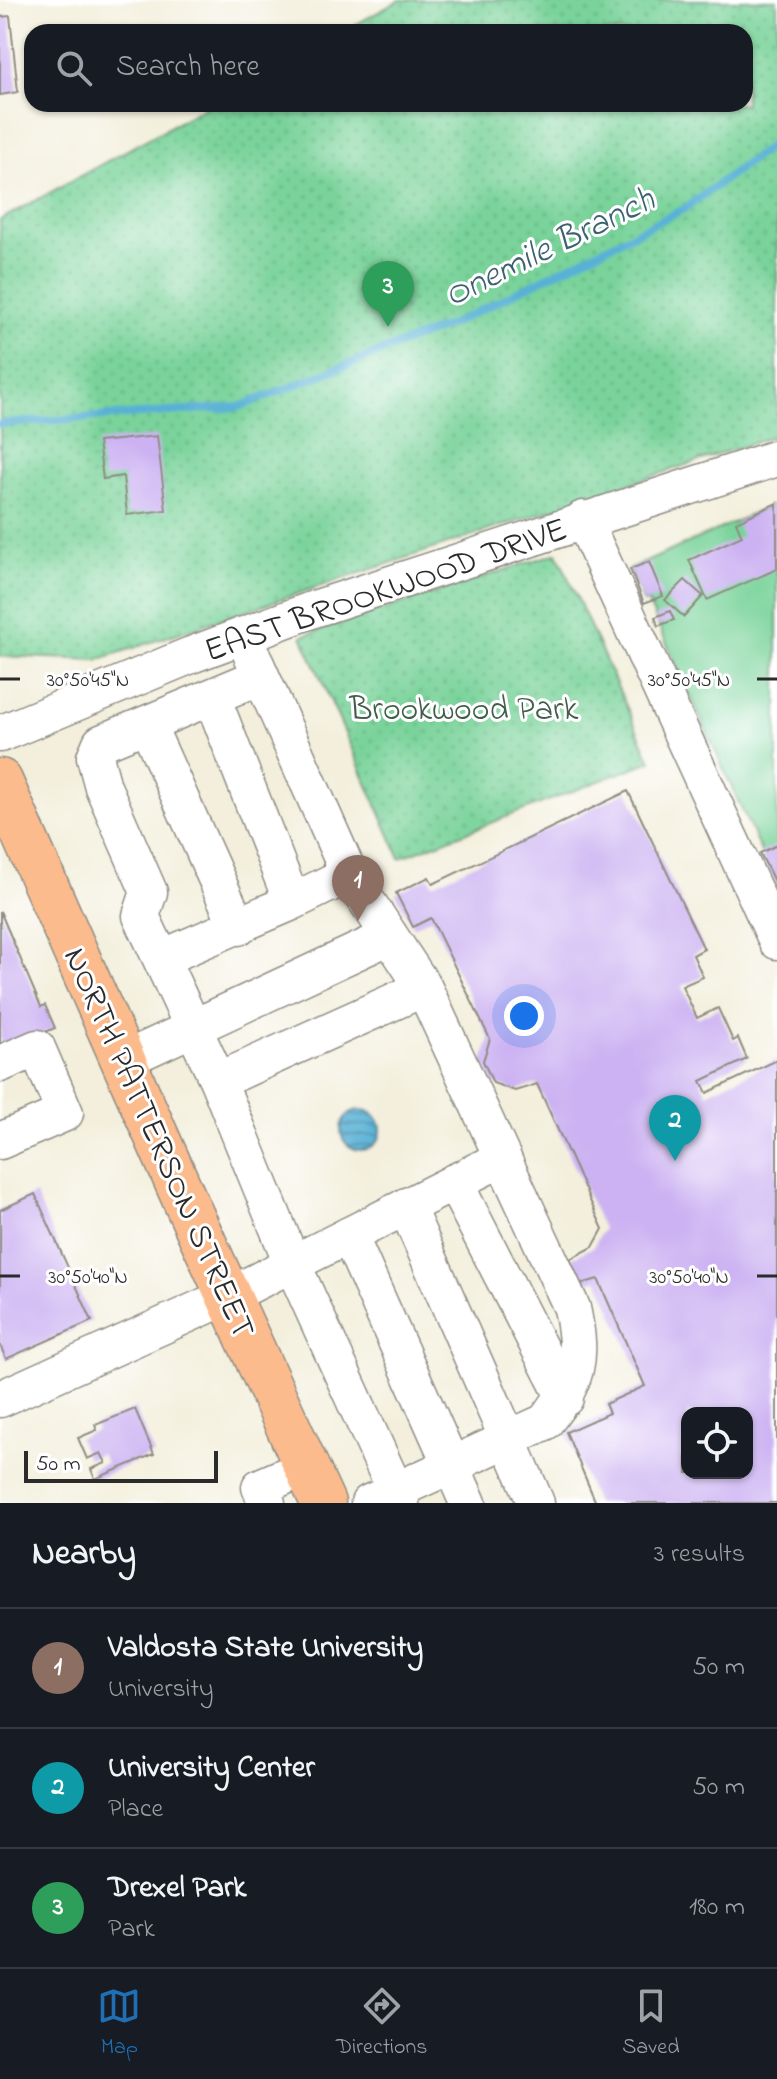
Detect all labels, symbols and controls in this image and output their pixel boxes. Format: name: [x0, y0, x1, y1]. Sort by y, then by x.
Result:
search box: [24, 24, 753, 112]
icon: search: [52, 46, 96, 90]
text: Search here: [116, 46, 260, 90]
water label: Onemile Branch: [436, 175, 665, 323]
pin: 3: [362, 261, 414, 327]
street label: EAST BROOKWOOD DRIVE: [198, 506, 574, 677]
text: 30°50'45"N: [47, 667, 129, 696]
text: 30°50'45"N: [648, 667, 730, 696]
park label: Brookwood Park: [348, 686, 579, 736]
pin: 1: [332, 855, 384, 921]
street label: NORTH PATTERSON STREET: [48, 940, 266, 1347]
your location: [504, 996, 544, 1036]
pin: 2: [649, 1095, 701, 1161]
text: 30°50'40"N: [48, 1264, 128, 1293]
text: 30°50'40"N: [649, 1264, 729, 1293]
map controls: [681, 1407, 753, 1479]
button: locate: [681, 1407, 753, 1479]
scale bar: [24, 1447, 218, 1483]
text: 50 m: [36, 1449, 81, 1481]
text: Nearby: [32, 1530, 136, 1580]
text: 3 results: [654, 1536, 745, 1574]
text: Valdosta State University: [108, 1627, 423, 1671]
text: 1: [54, 1649, 62, 1687]
text: 50 m: [692, 1649, 745, 1687]
text: University: [108, 1671, 214, 1709]
text: University Center: [108, 1747, 315, 1791]
text: 2: [52, 1769, 64, 1807]
text: 50 m: [692, 1769, 745, 1807]
text: Place: [108, 1791, 163, 1829]
text: Drexel Park: [108, 1867, 246, 1911]
text: 3: [53, 1889, 63, 1927]
text: 180 m: [689, 1889, 745, 1927]
text: Park: [108, 1911, 155, 1949]
tab: Map: [97, 1984, 141, 2064]
tab: Directions: [336, 1984, 427, 2064]
tab: Saved: [622, 1984, 680, 2064]

